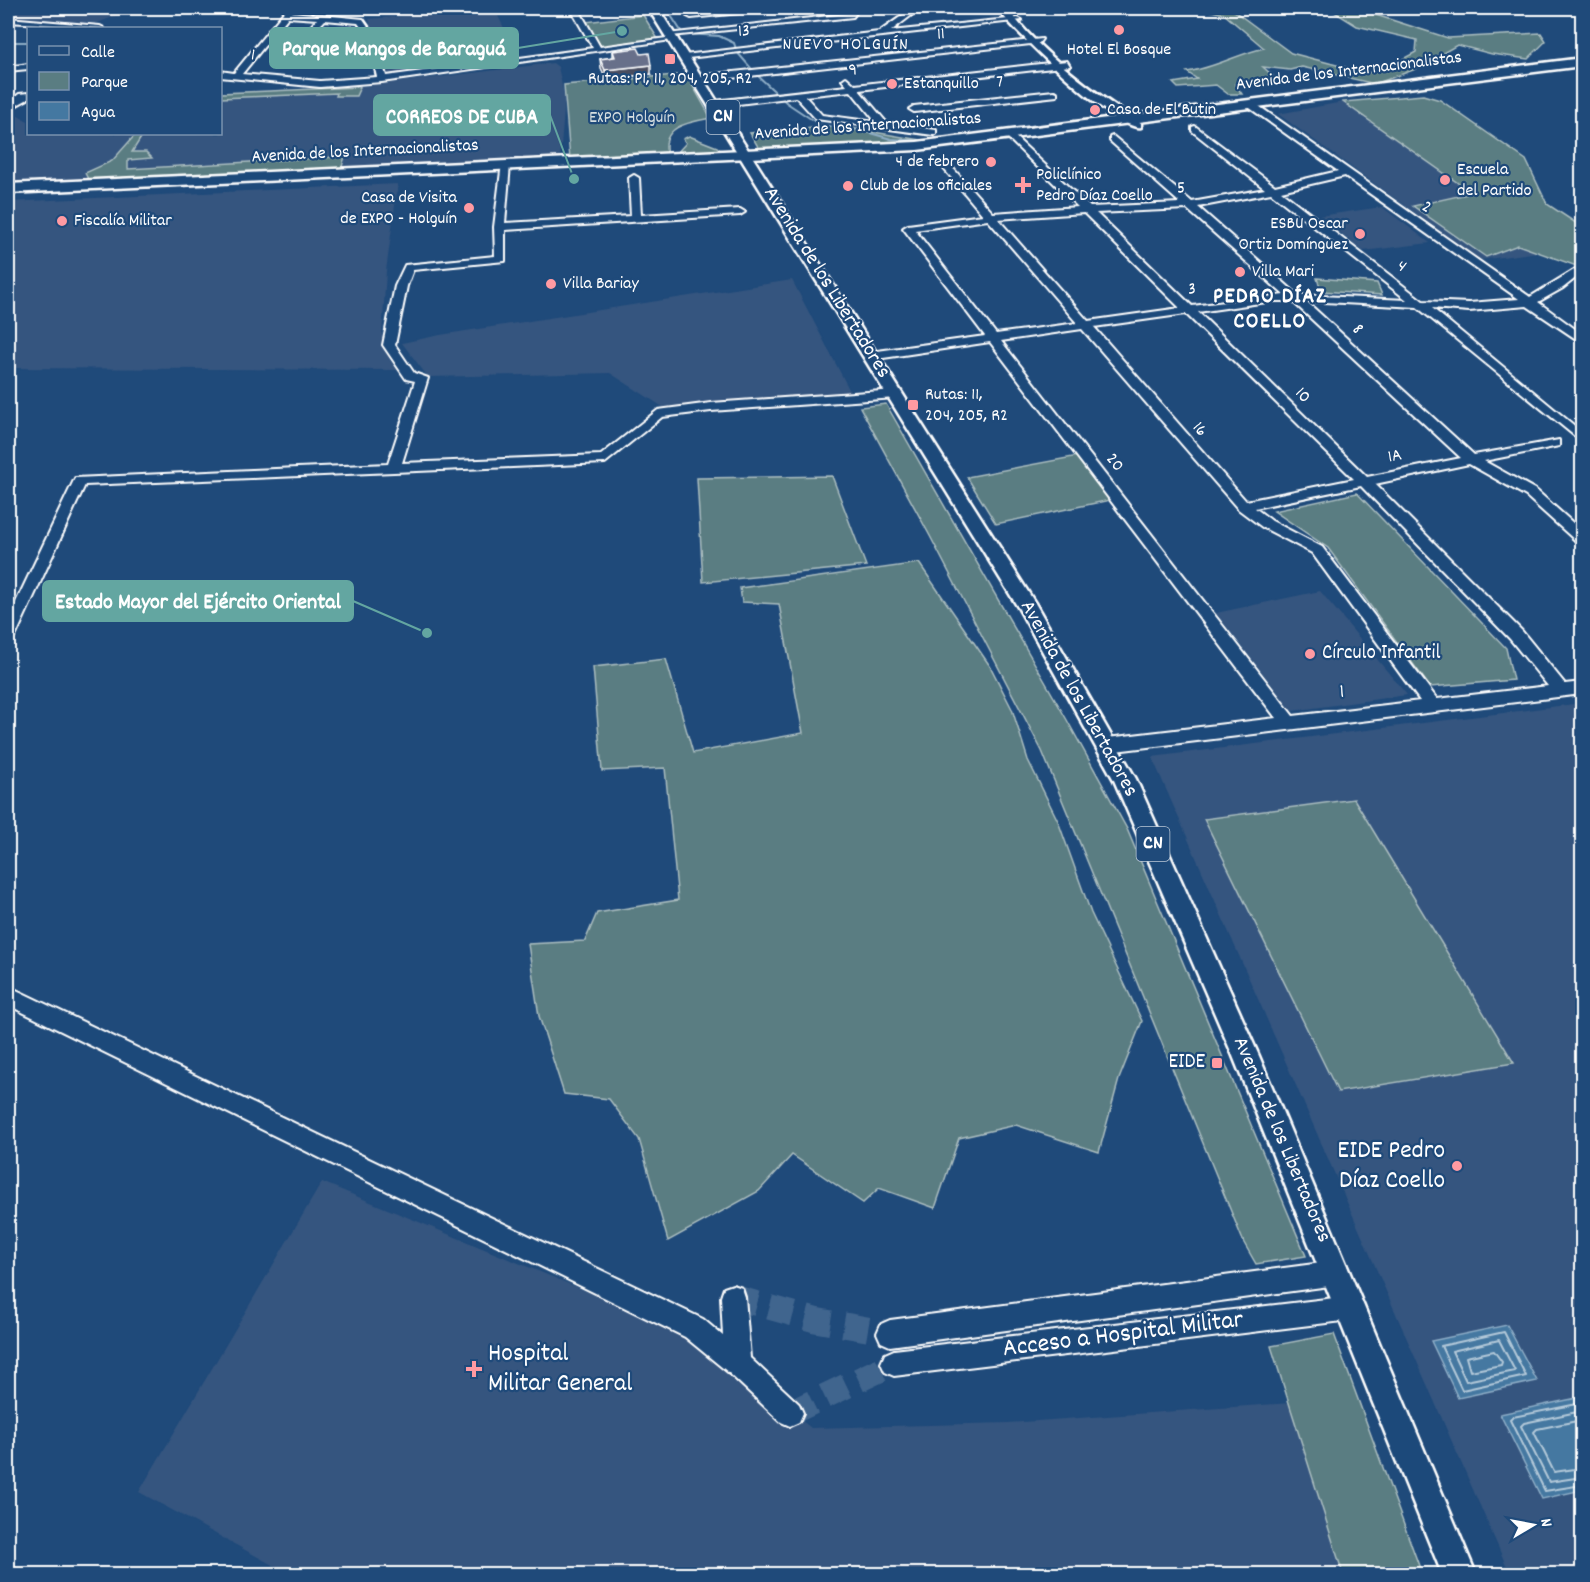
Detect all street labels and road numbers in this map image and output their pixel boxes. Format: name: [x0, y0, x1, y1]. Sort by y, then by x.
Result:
street label: 13: [737, 19, 751, 45]
street label: 11: [936, 22, 946, 48]
street label: 1: [250, 43, 256, 69]
street label: Avenida de los Internacionalistas: [1235, 46, 1463, 98]
street label: 9: [847, 58, 859, 84]
street label: 7: [995, 70, 1005, 96]
road number: CN: [706, 100, 740, 134]
street label: Avenida de los Internacionalistas: [754, 107, 982, 147]
street label: Avenida de los Internacionalistas: [251, 134, 479, 170]
street label: 5: [1176, 176, 1186, 202]
street label: Avenida de los Libertadores: [755, 181, 897, 385]
street label: 2: [1416, 196, 1436, 220]
street label: 4: [1390, 255, 1412, 279]
street label: 3: [1186, 277, 1198, 303]
street label: 8: [1346, 318, 1368, 342]
street label: 10: [1288, 382, 1316, 410]
street label: 16: [1185, 417, 1213, 443]
street label: 1A: [1386, 443, 1404, 471]
street label: 20: [1099, 448, 1129, 478]
street label: Avenida de los Libertadores: [1011, 595, 1145, 803]
street label: 1: [1338, 678, 1346, 708]
road number: CN: [1136, 827, 1170, 861]
street label: Avenida de los Libertadores: [1224, 1033, 1338, 1247]
street label: Acceso a Hospital Militar: [1001, 1302, 1246, 1368]

